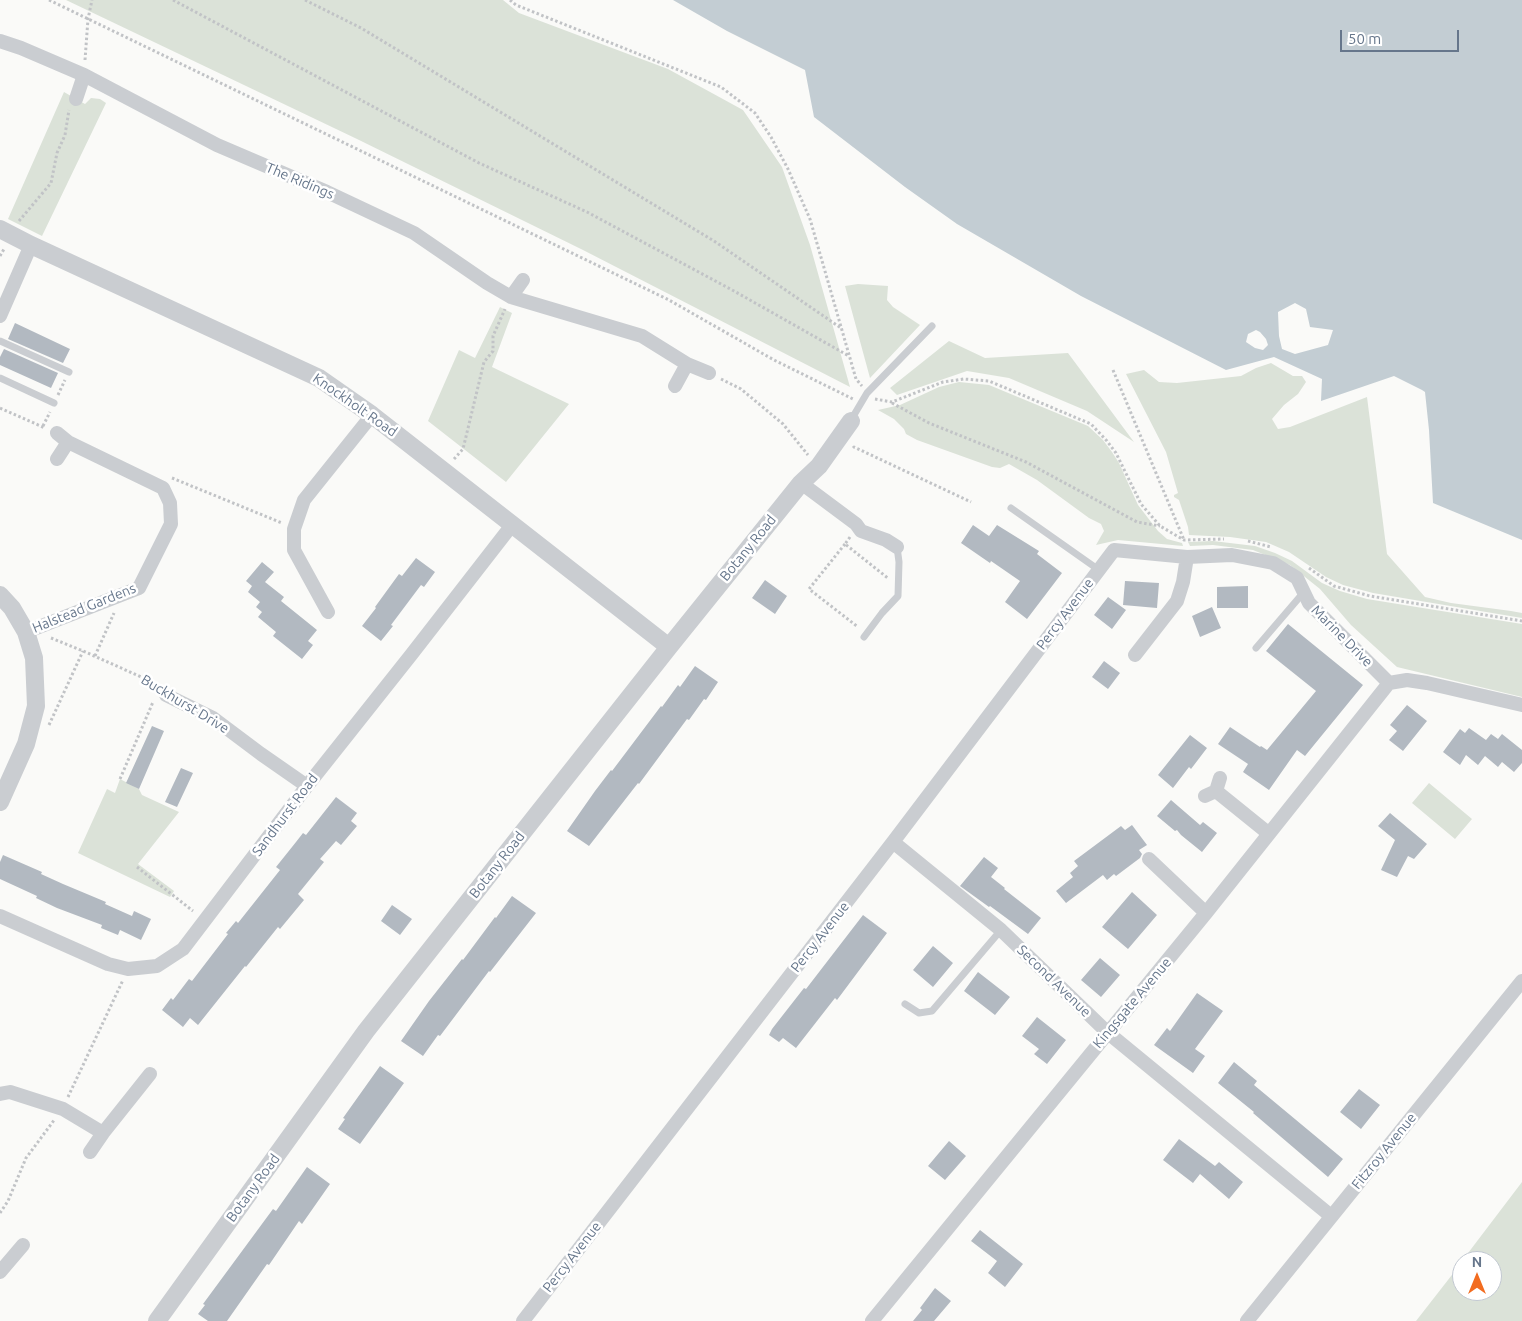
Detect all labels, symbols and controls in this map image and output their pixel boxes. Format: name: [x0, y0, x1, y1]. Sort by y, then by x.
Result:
scale bar: [1342, 20, 1461, 52]
text: 50 m: [1348, 30, 1381, 47]
street label: The Ridings: [263, 159, 337, 203]
street label: Knockholt Road: [310, 370, 400, 440]
street label: Botany Road: [716, 512, 780, 584]
street label: Percy Avenue: [1033, 575, 1097, 653]
street label: Halstead Gardens: [30, 580, 138, 636]
street label: Marine Drive: [1308, 602, 1376, 670]
street label: Buckhurst Drive: [138, 671, 232, 737]
street label: Sandhurst Road: [248, 770, 322, 860]
street label: Botany Road: [466, 828, 528, 902]
street label: Percy Avenue: [787, 898, 853, 976]
street label: Second Avenue: [1014, 942, 1094, 1020]
street label: Kingsgate Avenue: [1089, 954, 1175, 1052]
street label: Fitzroy Avenue: [1348, 1109, 1420, 1193]
street label: Botany Road: [223, 1151, 283, 1225]
street label: Percy Avenue: [539, 1218, 605, 1296]
north arrow: [1452, 1251, 1502, 1301]
text: N: [1472, 1254, 1482, 1270]

